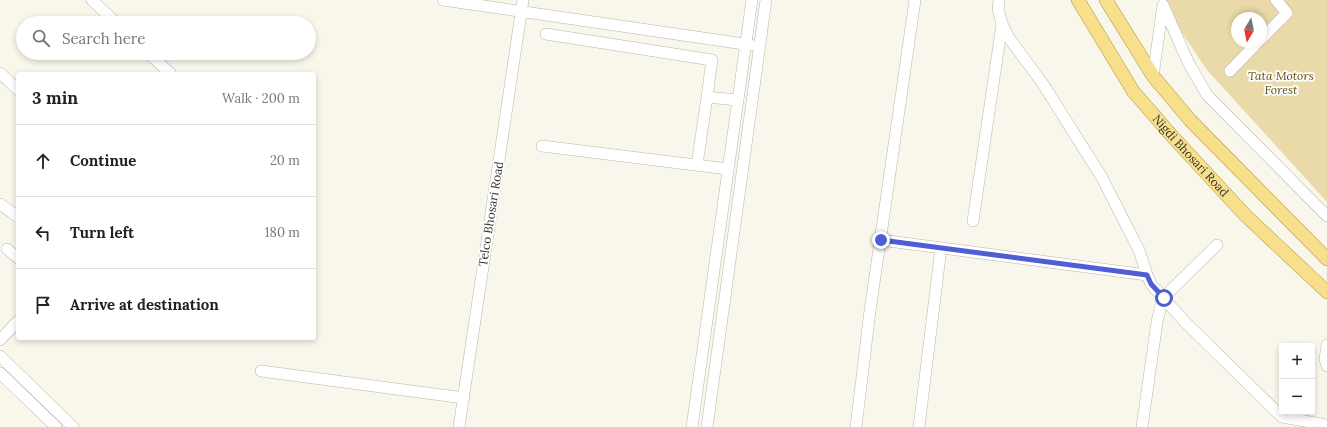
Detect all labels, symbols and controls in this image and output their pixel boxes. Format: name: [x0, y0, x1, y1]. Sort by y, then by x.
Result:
north arrow: [1231, 12, 1267, 48]
search box: [16, 16, 316, 60]
icon: search: [30, 27, 52, 49]
text: Search here: [62, 29, 145, 48]
park label: Tata Motors Forest: [1248, 68, 1314, 97]
text: 3 min: [32, 87, 78, 109]
text: Walk · 200 m: [222, 90, 300, 107]
street label: Nigdi Bhosari Road: [1150, 111, 1232, 199]
icon: ahead: [32, 150, 54, 172]
text: Continue: [70, 151, 136, 170]
text: 20 m: [270, 152, 300, 169]
street label: Telco Bhosari Road: [475, 160, 506, 268]
icon: left: [32, 222, 54, 244]
text: Turn left: [70, 223, 134, 242]
text: 180 m: [265, 224, 300, 241]
route end: [872, 231, 890, 249]
route start: [1155, 289, 1173, 307]
icon: arrive: [32, 294, 54, 316]
text: Arrive at destination: [70, 295, 219, 314]
map controls: [1279, 343, 1315, 415]
button: +: [1279, 343, 1315, 379]
button: −: [1279, 379, 1315, 415]

